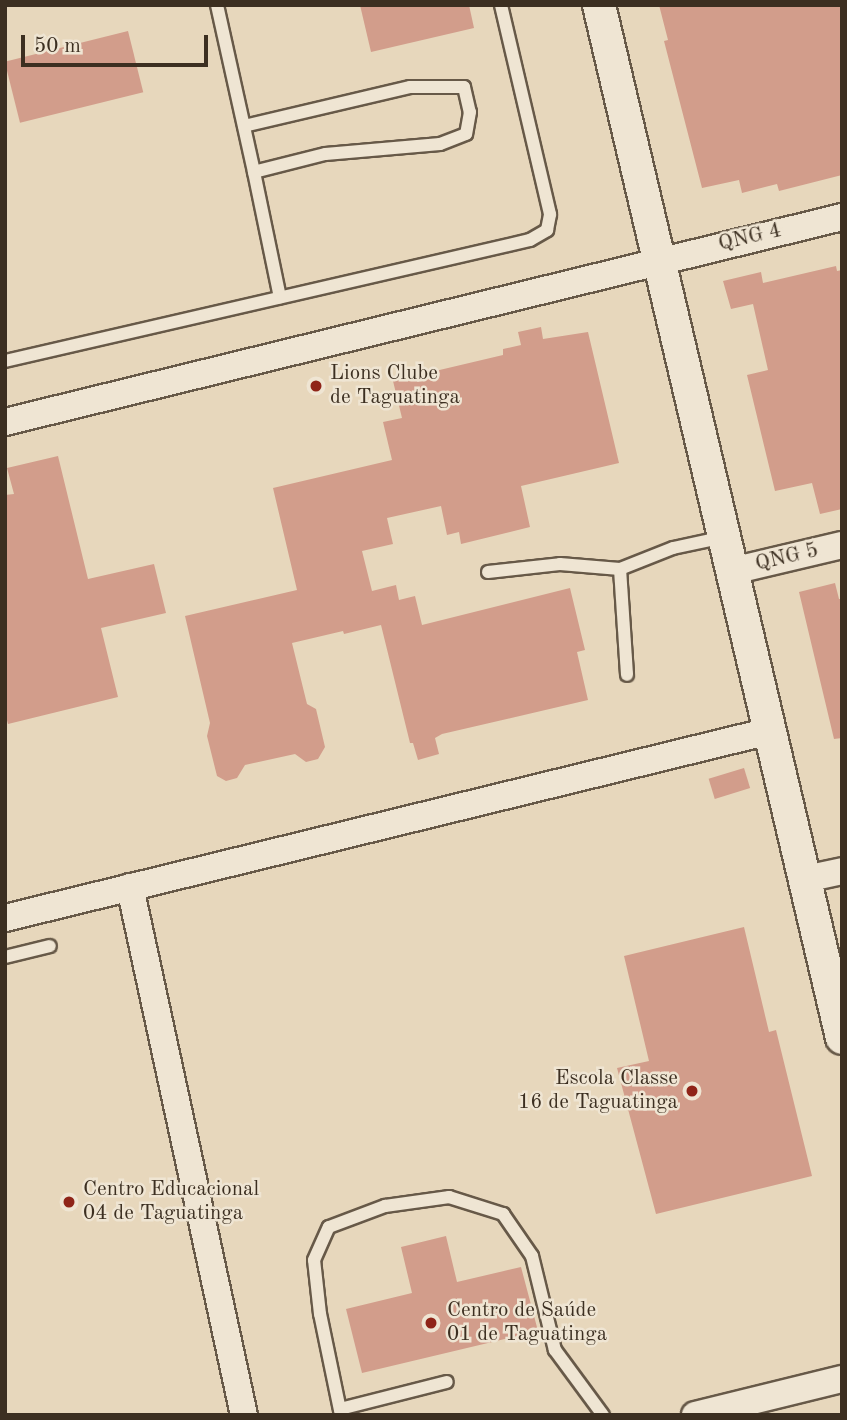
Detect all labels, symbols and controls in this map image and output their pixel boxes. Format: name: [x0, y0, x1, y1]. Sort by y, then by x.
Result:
scale bar: [24, 21, 212, 65]
text: 50 m: [34, 36, 81, 57]
street label: QNG 4: [716, 219, 784, 257]
place label: Lions Clube de Taguatinga: [330, 361, 460, 411]
marker: Lions Clube de Taguatinga: [308, 378, 324, 394]
street label: QNG 5: [753, 539, 821, 577]
place label: Escola Classe 16 de Taguatinga: [518, 1066, 678, 1116]
marker: Escola Classe 16 de Taguatinga: [684, 1083, 700, 1099]
place label: Centro Educacional 04 de Taguatinga: [83, 1177, 259, 1227]
marker: Centro Educacional 04 de Taguatinga: [61, 1194, 77, 1210]
place label: Centro de Saúde 01 de Taguatinga: [447, 1298, 607, 1348]
marker: Centro de Saúde 01 de Taguatinga: [421, 1313, 441, 1333]

